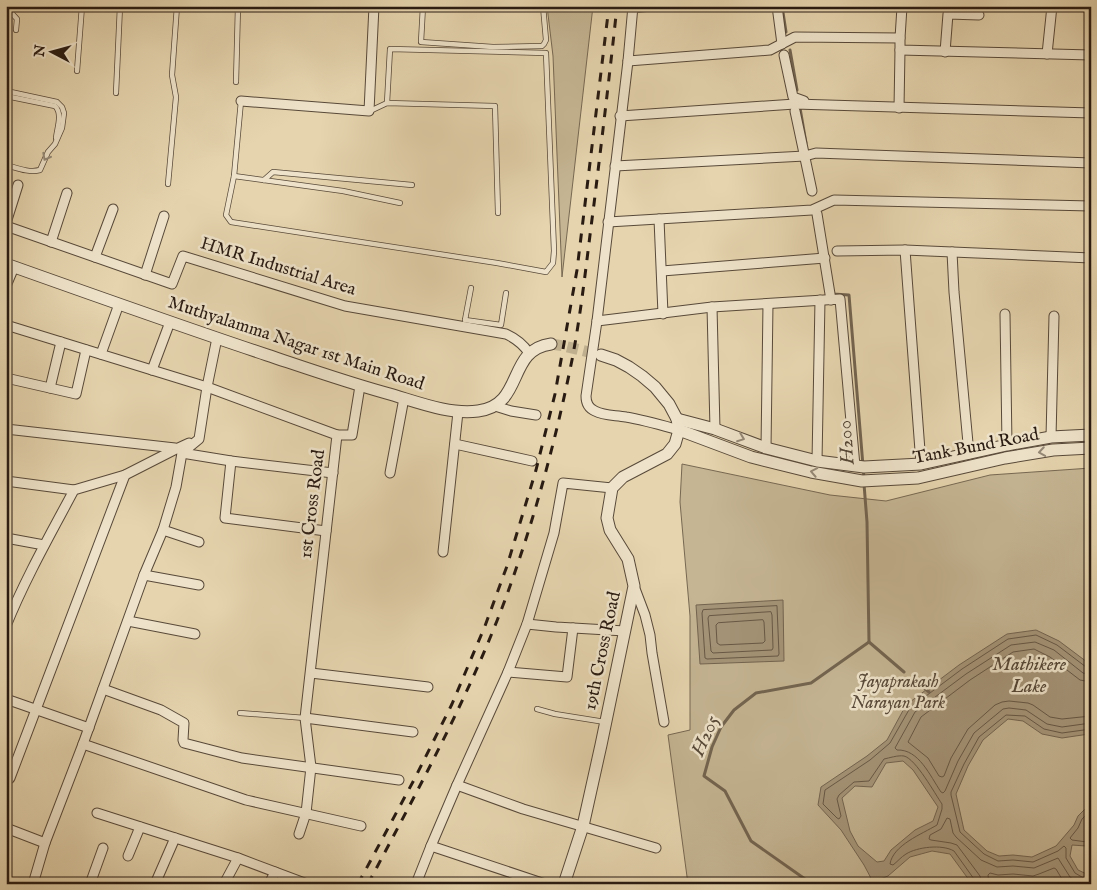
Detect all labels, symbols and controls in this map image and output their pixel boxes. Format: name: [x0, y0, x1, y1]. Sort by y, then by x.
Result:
north arrow: [28, 28, 78, 78]
text: N: [30, 44, 50, 59]
one-way arrow: [42, 152, 52, 161]
street label: HMR Industrial Area: [197, 232, 359, 302]
street label: Muthyalamma Nagar 1st Main Road: [165, 292, 427, 396]
water label: H200: [833, 419, 861, 466]
street label: Tank Bund Road: [911, 423, 1041, 470]
one-way arrow: [736, 432, 744, 442]
one-way arrow: [1038, 446, 1047, 456]
street label: 1st Cross Road: [295, 448, 331, 560]
one-way arrow: [809, 468, 818, 478]
street label: 19th Cross Road: [579, 589, 627, 712]
water label: Mathikere Lake: [992, 653, 1067, 699]
park label: Jayaprakash Narayan Park: [851, 671, 945, 715]
water label: H205: [686, 712, 725, 761]

